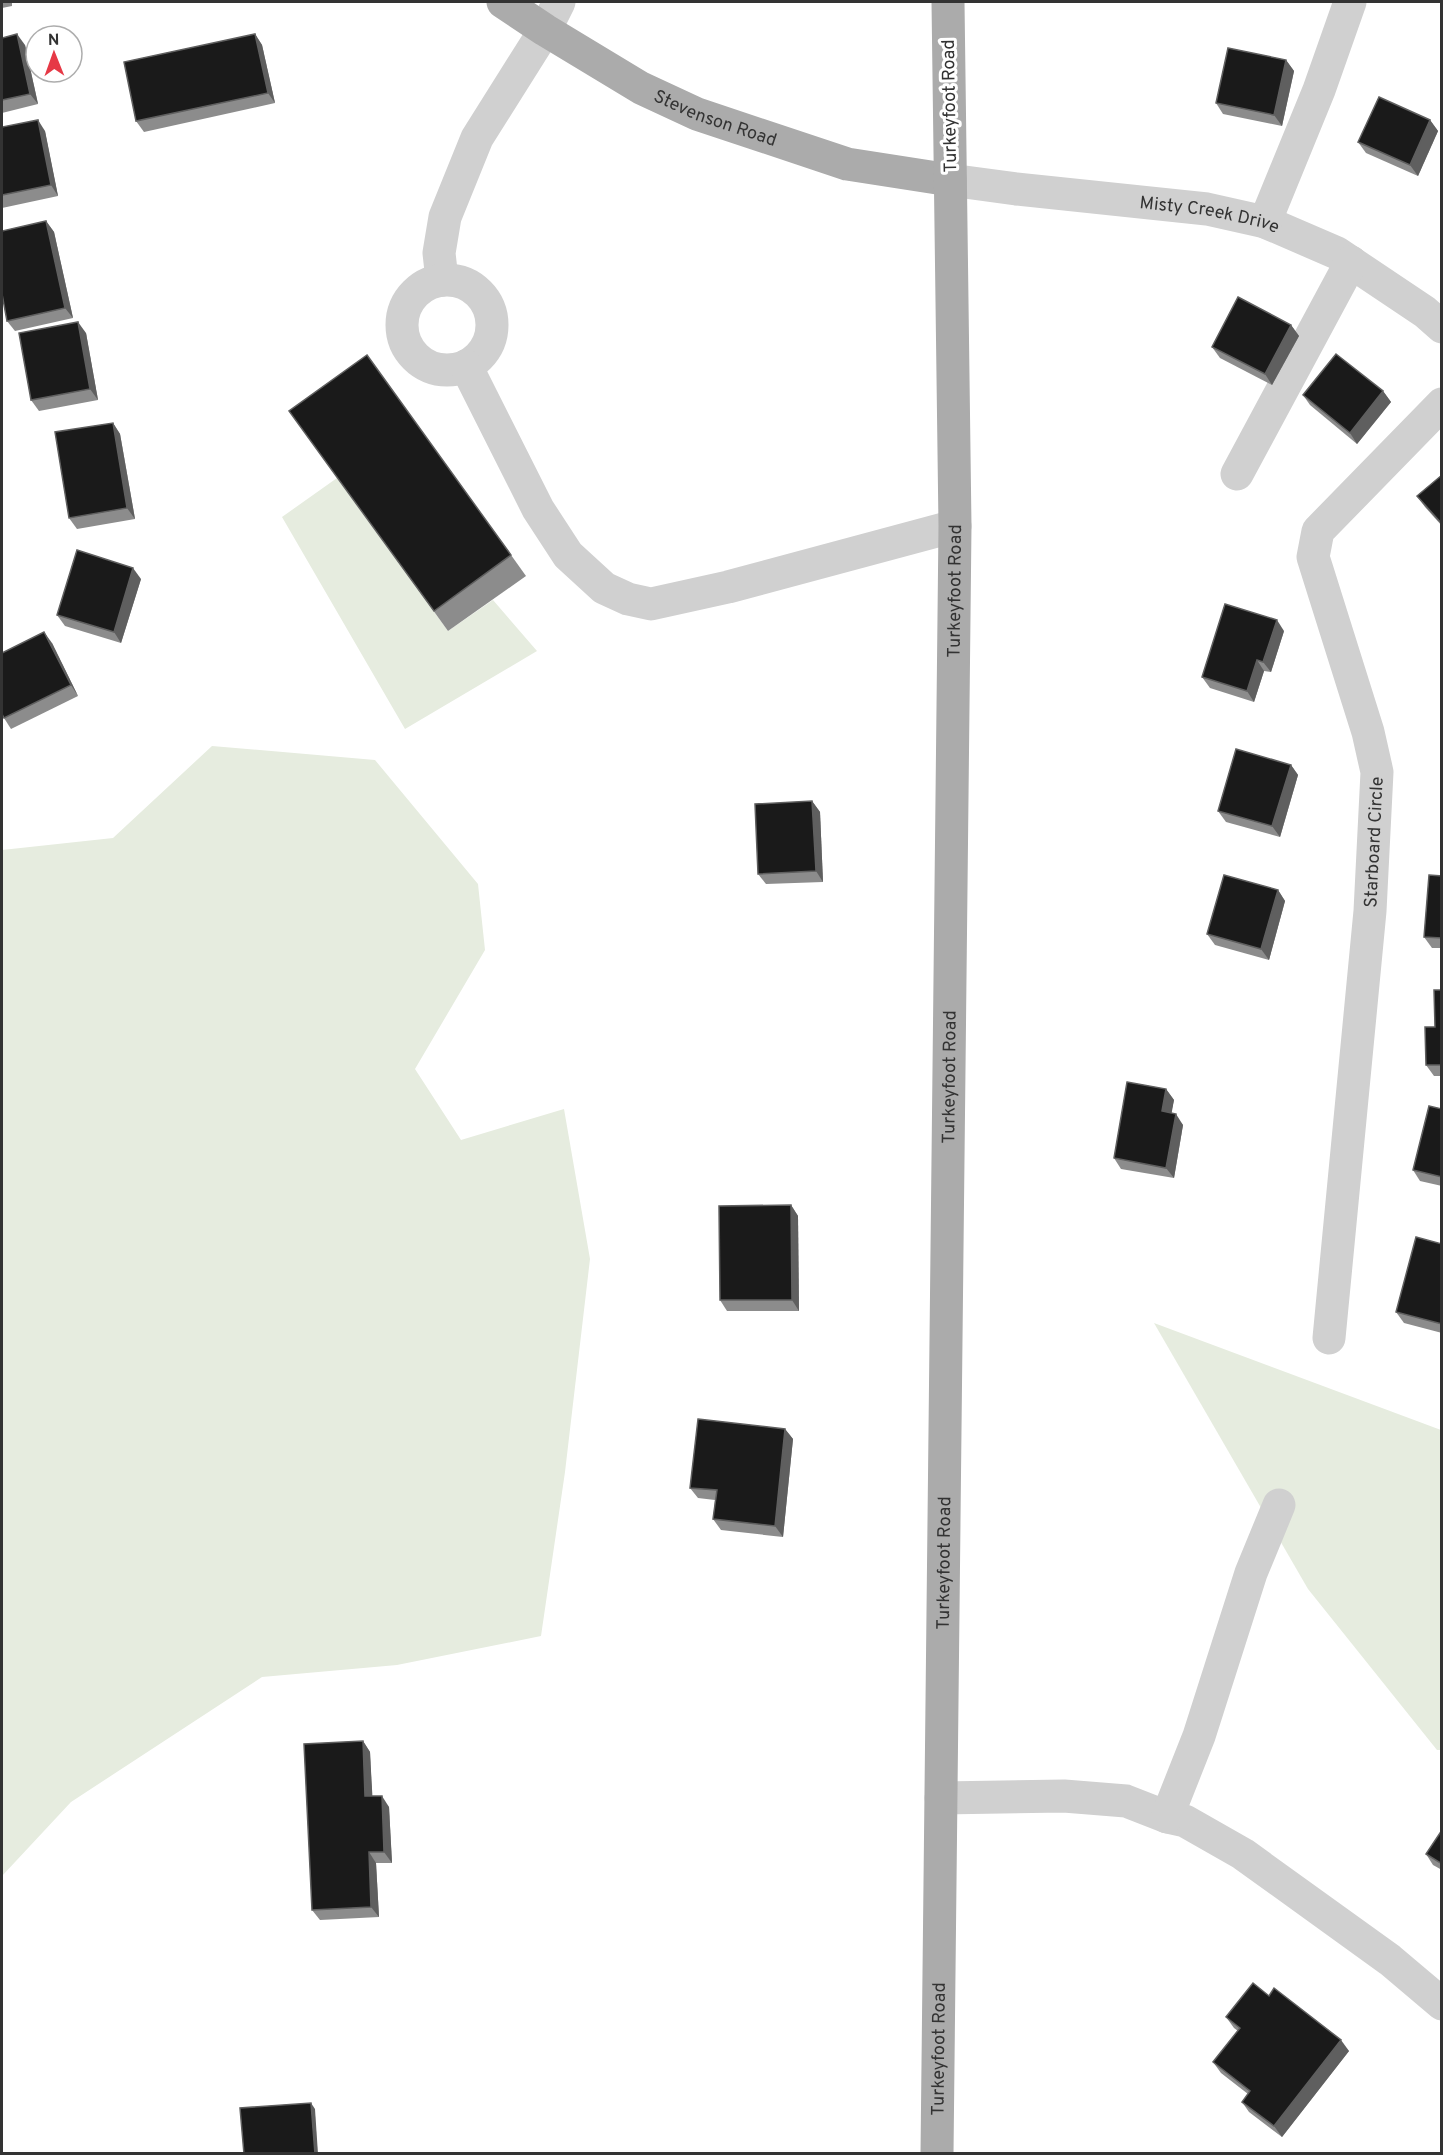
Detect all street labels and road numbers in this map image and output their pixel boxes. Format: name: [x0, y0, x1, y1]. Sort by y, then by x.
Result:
street label: Turkeyfoot Road: [938, 39, 963, 173]
street label: Stevenson Road: [649, 85, 780, 153]
street label: Misty Creek Drive: [1138, 192, 1283, 240]
street label: Turkeyfoot Road: [944, 524, 968, 658]
street label: Starboard Circle: [1360, 776, 1390, 908]
street label: Turkeyfoot Road: [938, 1010, 963, 1144]
street label: Turkeyfoot Road: [933, 1496, 957, 1630]
street label: Turkeyfoot Road: [927, 1982, 952, 2116]

